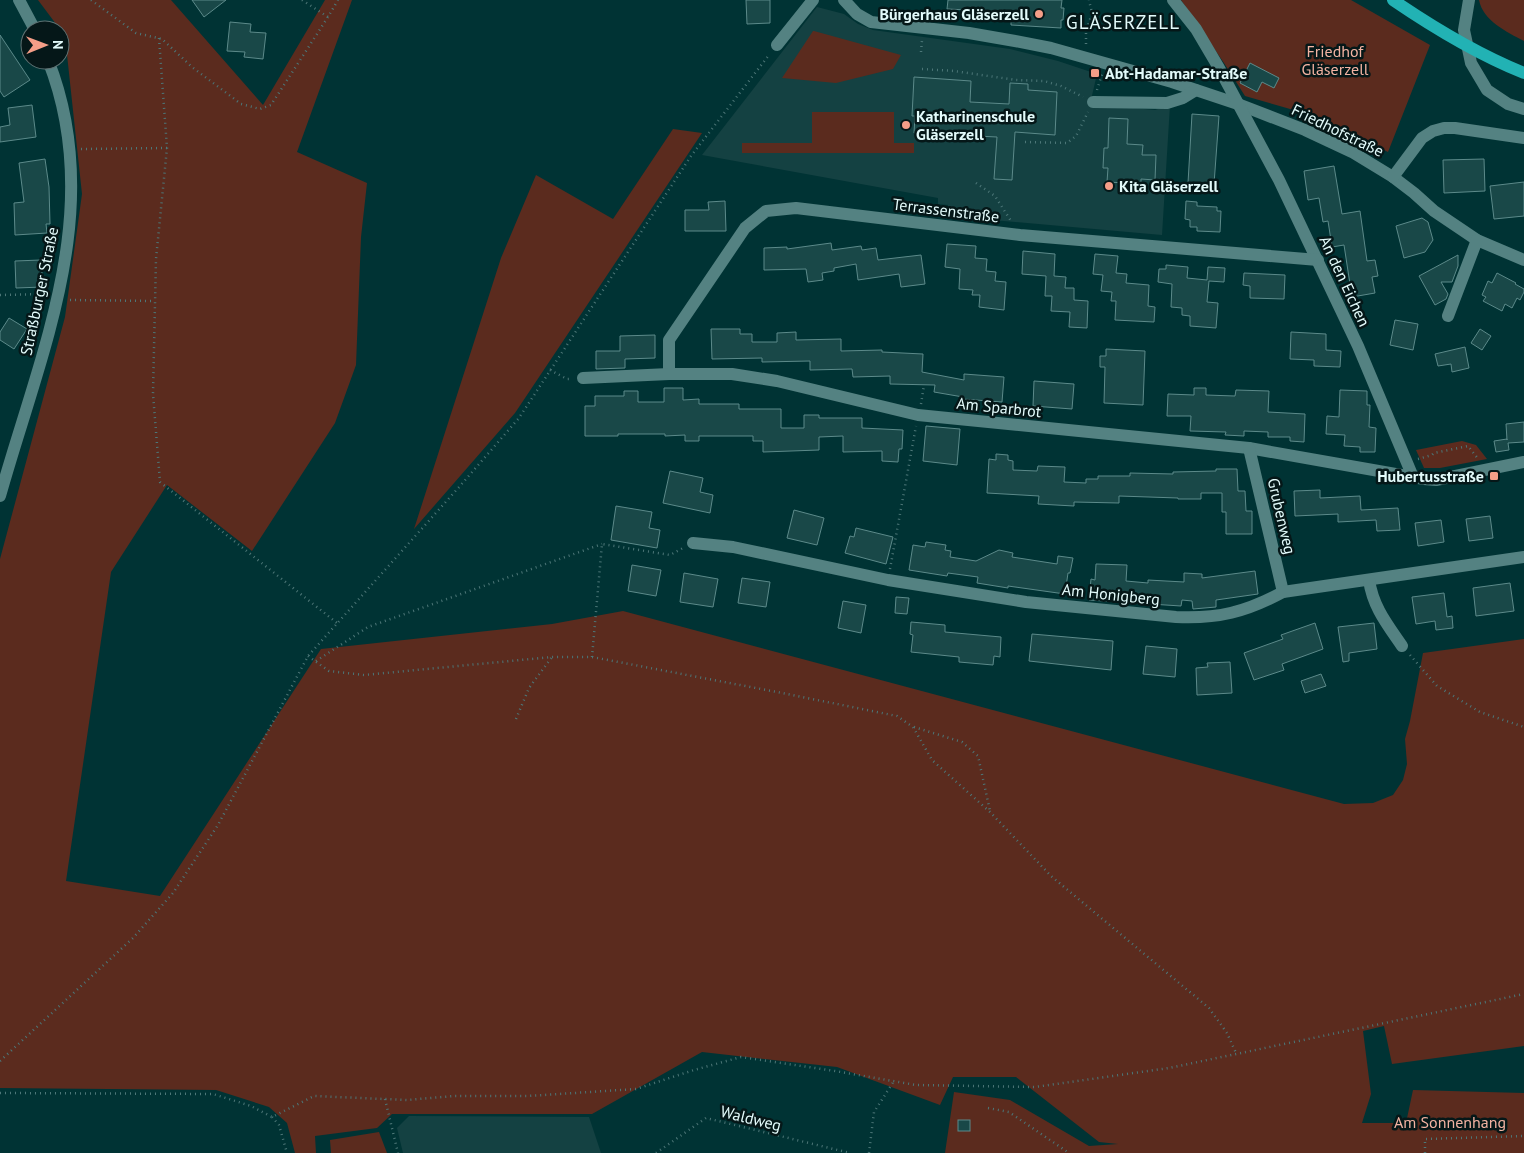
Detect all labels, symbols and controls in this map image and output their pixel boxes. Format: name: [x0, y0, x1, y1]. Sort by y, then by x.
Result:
place label: Bürgerhaus Gläserzell: [880, 4, 1029, 24]
marker: Bürgerhaus Gläserzell: [1033, 8, 1045, 20]
district label: GLÄSERZELL: [1066, 10, 1180, 34]
north arrow: [20, 20, 70, 70]
text: N: [49, 40, 67, 50]
park label: Friedhof Gläserzell: [1301, 41, 1369, 79]
place label: Abt-Hadamar-Straße: [1105, 63, 1247, 83]
marker: Abt-Hadamar-Straße: [1089, 67, 1101, 79]
street label: Friedhofstraße: [1289, 99, 1387, 161]
place label: Katharinenschule Gläserzell: [916, 106, 1035, 144]
marker: Katharinenschule Gläserzell: [900, 119, 912, 131]
place label: Kita Gläserzell: [1119, 176, 1218, 196]
marker: Kita Gläserzell: [1103, 180, 1115, 192]
street label: Terrassenstraße: [892, 194, 1000, 226]
street label: Straßburger Straße: [16, 225, 62, 357]
street label: An den Eichen: [1315, 232, 1375, 330]
street label: Am Sparbrot: [956, 393, 1043, 421]
place label: Hubertusstraße: [1377, 466, 1484, 486]
marker: Hubertusstraße: [1488, 470, 1500, 482]
street label: Grubenweg: [1264, 476, 1300, 556]
street label: Am Honigberg: [1061, 579, 1161, 609]
street label: Waldweg: [719, 1101, 783, 1135]
park label: Am Sonnenhang: [1394, 1112, 1506, 1132]

